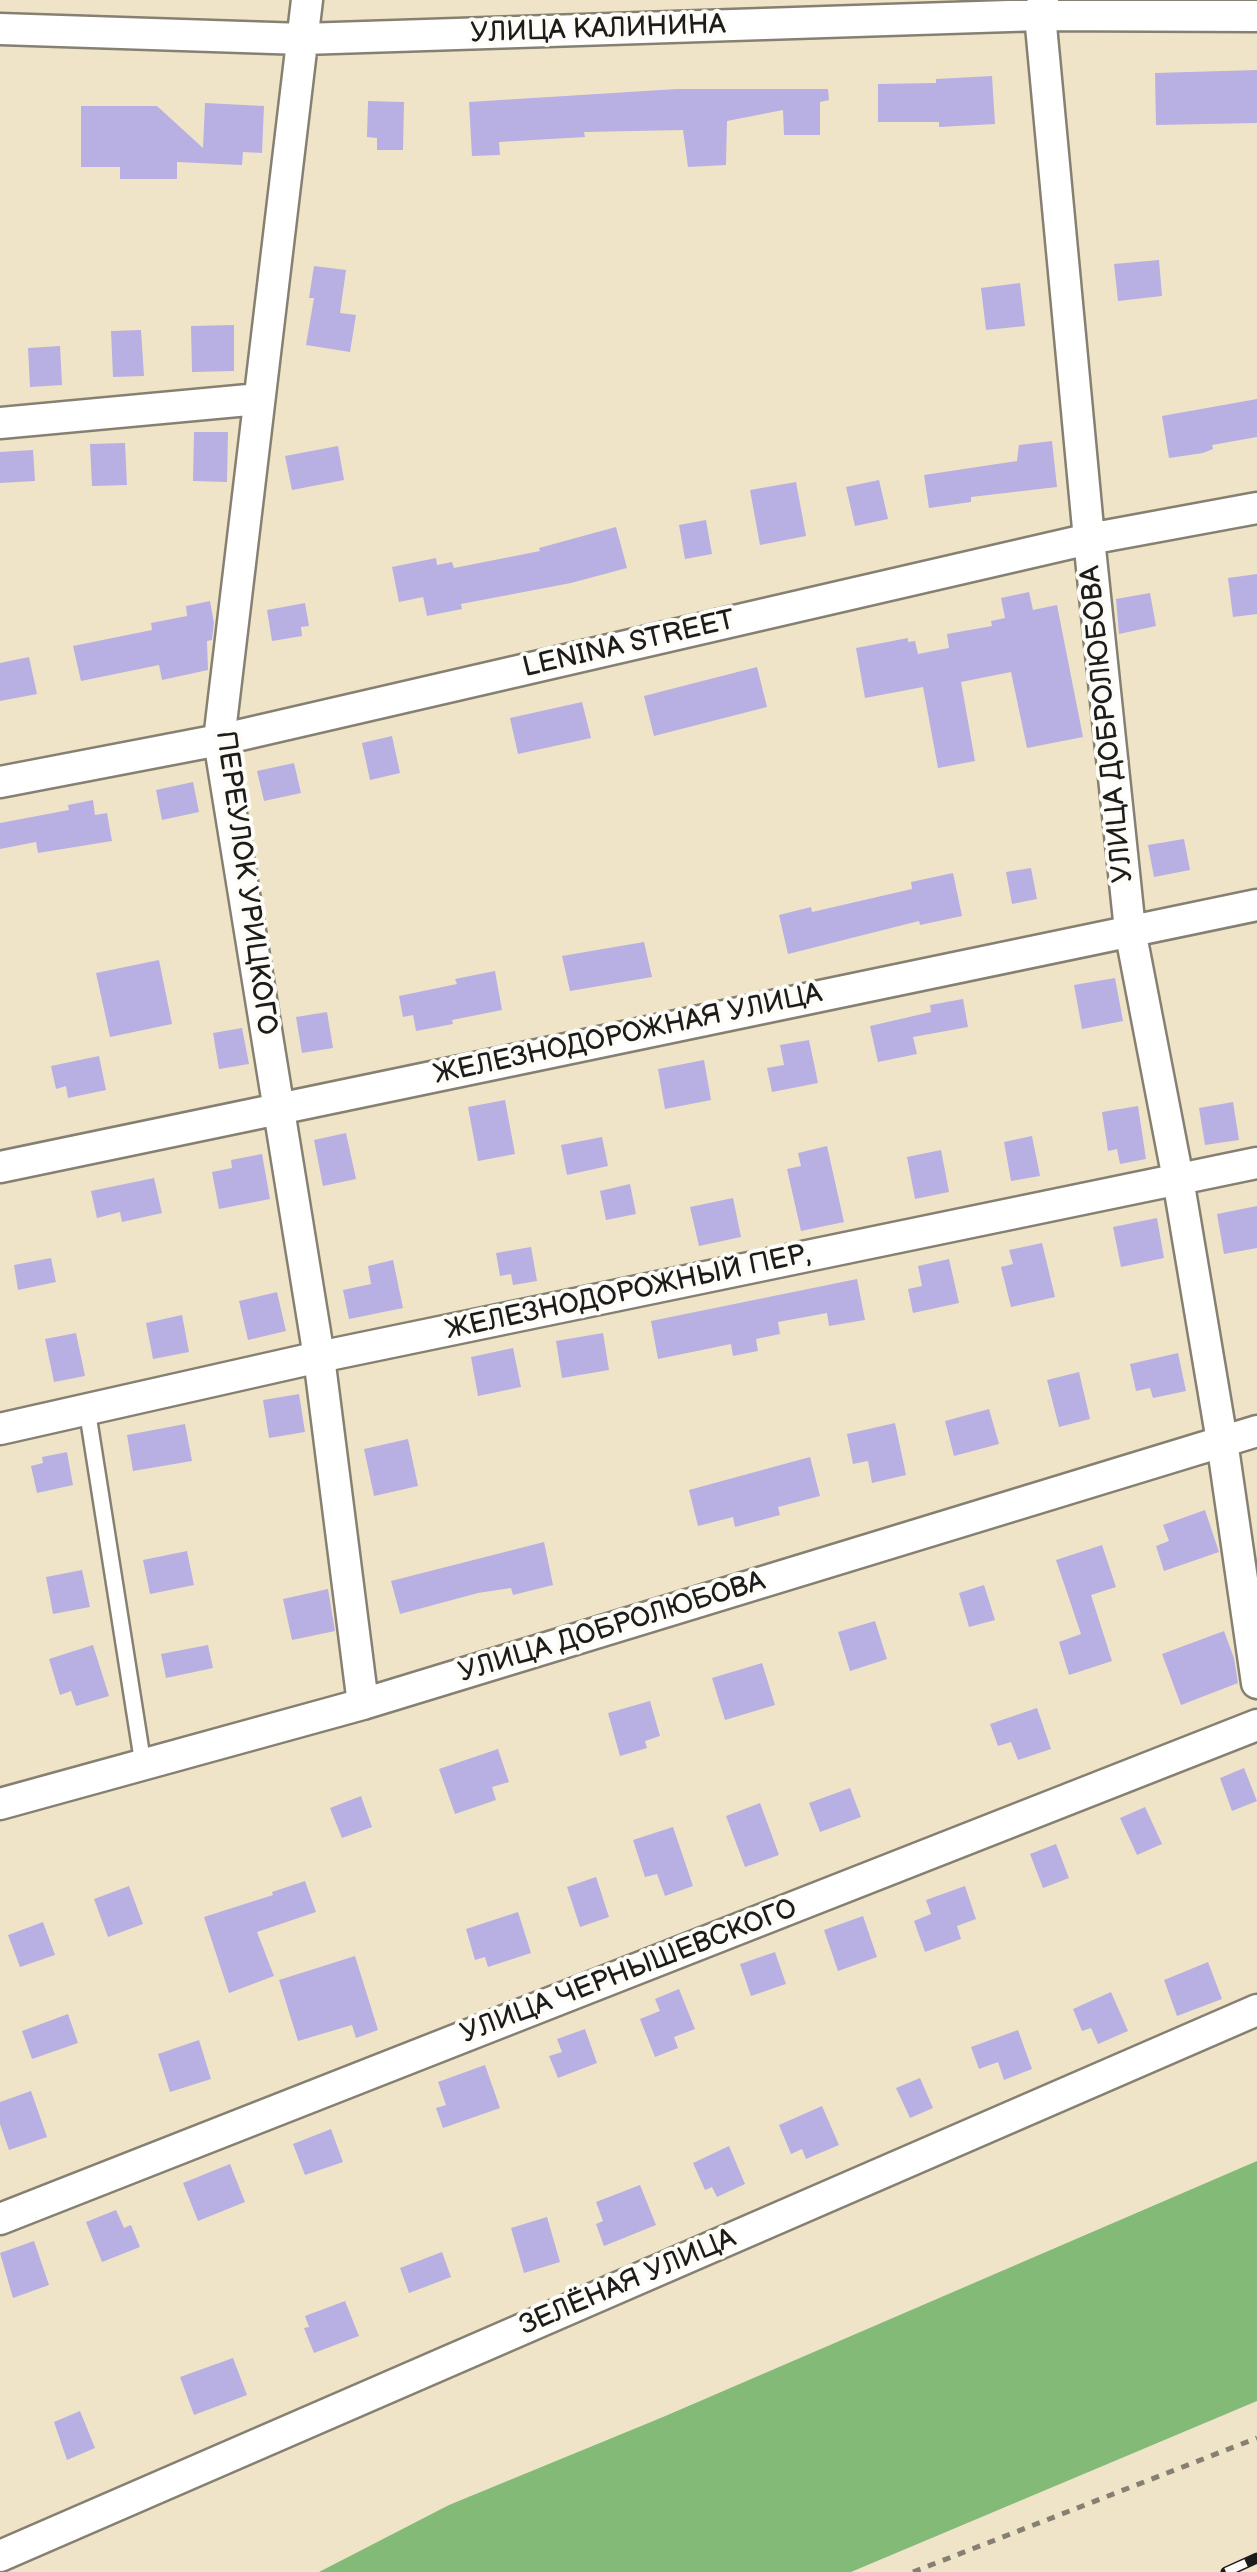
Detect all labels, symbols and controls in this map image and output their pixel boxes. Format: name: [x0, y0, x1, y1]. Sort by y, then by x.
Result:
street label: УЛИЦА КАЛИНИНА: [470, 9, 726, 51]
street label: УЛИЦА ДОБРОЛЮБОВА: [1075, 564, 1141, 884]
street label: LENINA STREET: [520, 604, 738, 686]
street label: ПЕРЕУЛОК УРИЦКОГО: [207, 729, 283, 1037]
street label: ЖЕЛЕЗНОДОРОЖНАЯ УЛИЦА: [431, 977, 825, 1093]
street label: ЖЕЛЕЗНОДОРОЖНЫЙ ПЕР,: [442, 1238, 814, 1348]
street label: УЛИЦА ДОБРОЛЮБОВА: [455, 1565, 769, 1691]
street label: УЛИЦА ЧЕРНЫШЕВСКОГО: [456, 1892, 802, 2052]
street label: ЗЕЛЁНАЯ УЛИЦА: [515, 2222, 741, 2344]

